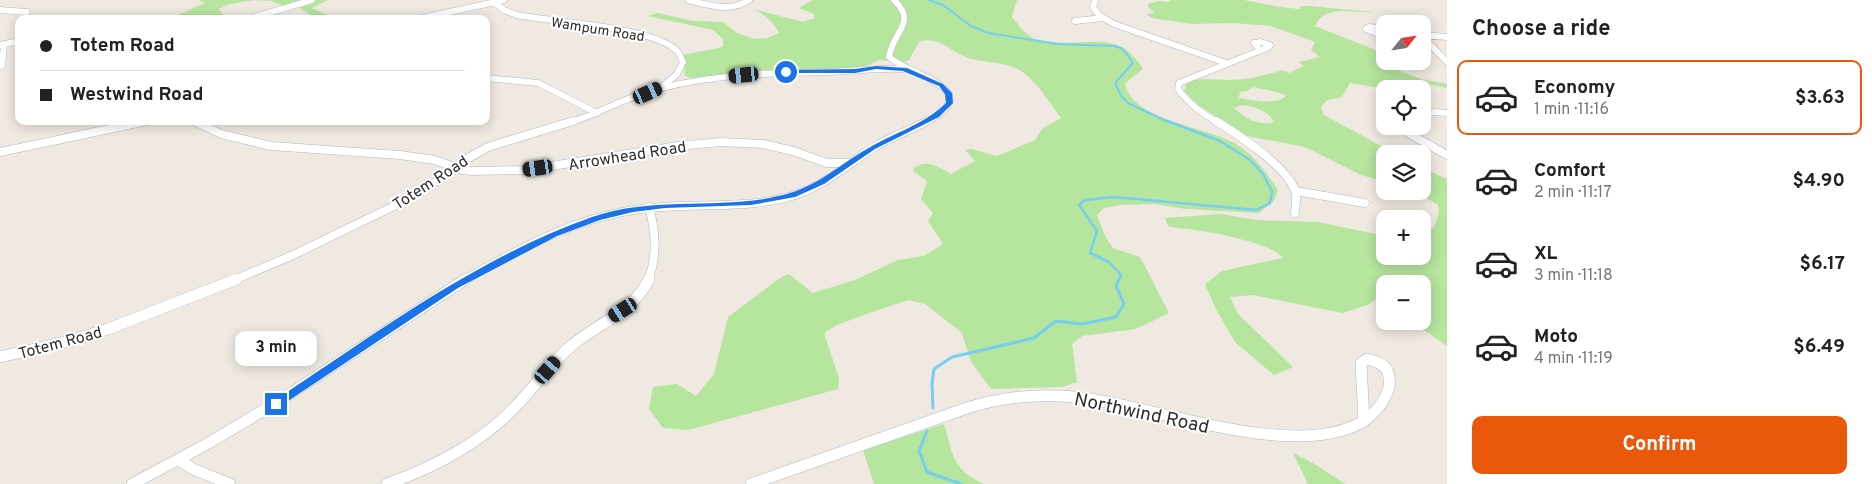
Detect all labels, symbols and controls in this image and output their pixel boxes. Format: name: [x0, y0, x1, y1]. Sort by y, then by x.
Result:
street label: Wampum Road: [550, 15, 646, 46]
north arrow: [1376, 15, 1431, 70]
map controls: [1376, 15, 1431, 330]
text: Choose a ride: [1472, 16, 1610, 43]
text: Totem Road: [70, 34, 175, 58]
route start: [775, 61, 797, 83]
car: [728, 66, 759, 84]
icon: car: [1474, 75, 1519, 120]
text: Economy: [1534, 76, 1615, 100]
car: [631, 80, 664, 106]
button: locate: [1376, 80, 1431, 135]
text: Westwind Road: [70, 83, 204, 107]
text: $3.63: [1795, 86, 1845, 110]
text: 1 min · 11:16: [1534, 100, 1609, 120]
street label: Arrowhead Road: [567, 138, 688, 176]
button: layers: [1376, 145, 1431, 200]
street label: Totem Road: [390, 152, 472, 215]
car: [522, 158, 553, 178]
icon: car: [1474, 158, 1519, 203]
text: Comfort: [1534, 159, 1606, 183]
text: $4.90: [1793, 169, 1845, 193]
text: 2 min · 11:17: [1534, 183, 1612, 203]
button: +: [1376, 210, 1431, 265]
icon: car: [1474, 241, 1519, 286]
text: XL: [1534, 242, 1557, 266]
text: $6.17: [1799, 252, 1845, 276]
text: 3 min · 11:18: [1534, 266, 1613, 286]
button: −: [1376, 275, 1431, 330]
car: [606, 296, 639, 324]
street label: Totem Road: [17, 323, 104, 365]
icon: car: [1474, 324, 1519, 369]
text: Moto: [1534, 325, 1578, 349]
callout: 3 min: [235, 332, 317, 366]
text: $6.49: [1793, 335, 1845, 359]
text: 3 min: [255, 338, 297, 358]
text: 4 min · 11:19: [1534, 349, 1613, 369]
car: [532, 354, 563, 386]
street label: Northwind Road: [1072, 388, 1211, 440]
route end: [265, 393, 287, 415]
button: Confirm: [1472, 416, 1847, 474]

